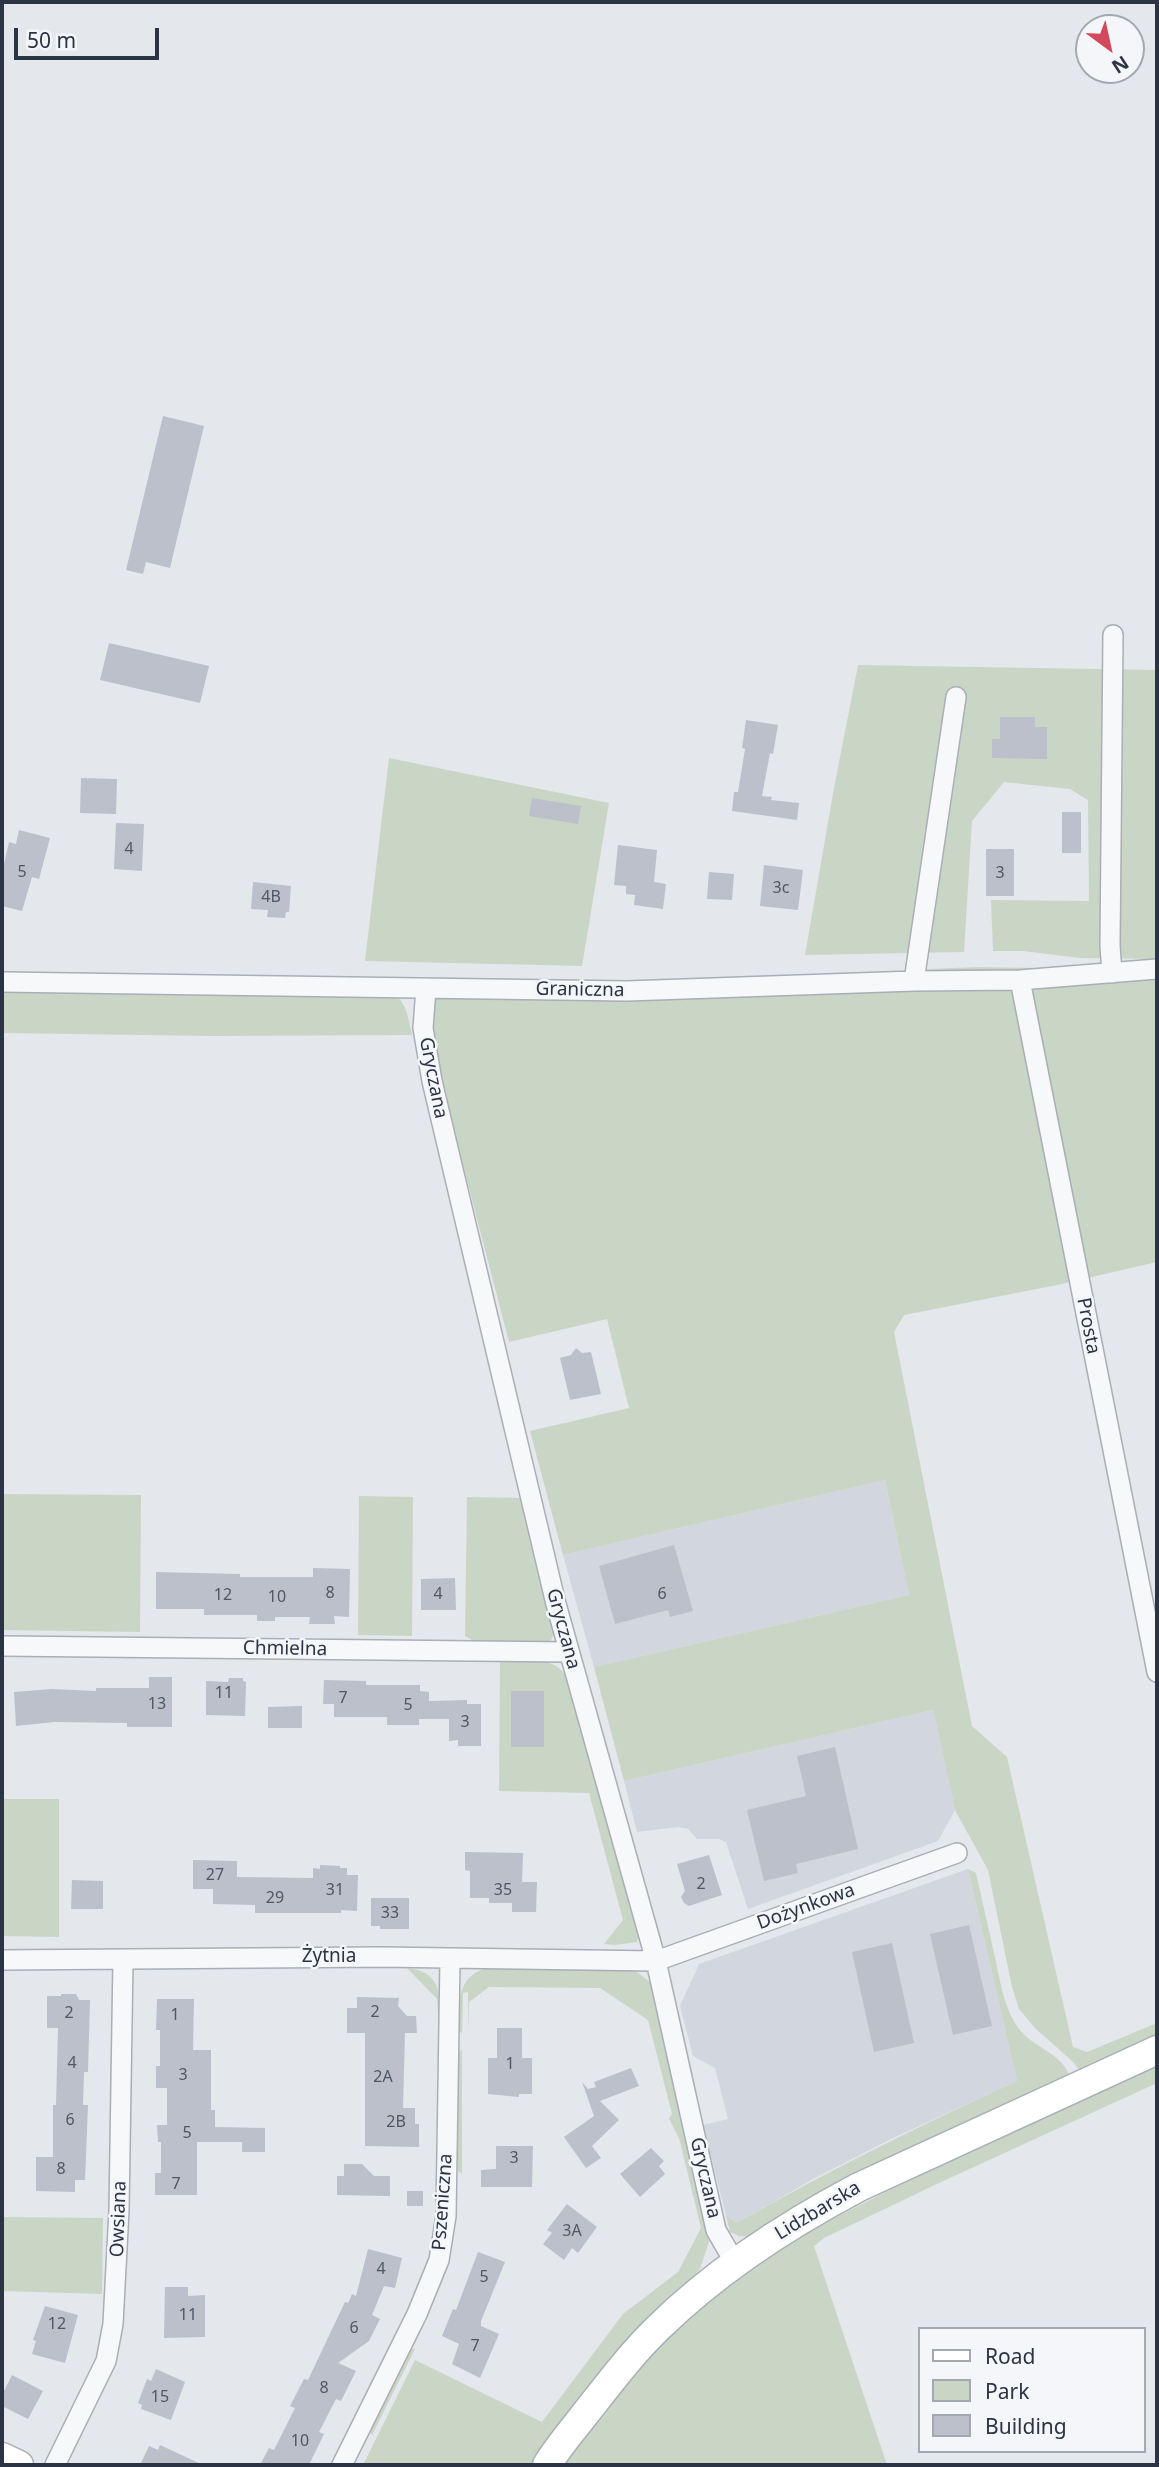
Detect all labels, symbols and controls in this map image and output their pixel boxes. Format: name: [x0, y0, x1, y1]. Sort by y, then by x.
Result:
scale bar: [18, 14, 163, 58]
north arrow: [1075, 14, 1145, 84]
text: 50 m: [27, 26, 76, 54]
text: N: [1107, 50, 1134, 80]
house number: 4: [124, 839, 134, 859]
house number: 5: [17, 862, 27, 882]
house number: 3: [995, 863, 1005, 883]
house number: 3c: [773, 878, 789, 898]
house number: 4B: [261, 887, 281, 907]
street label: Graniczna: [535, 978, 625, 1002]
street label: Gryczana: [414, 1035, 452, 1121]
street label: Prosta: [1071, 1296, 1105, 1356]
house number: 8: [325, 1583, 335, 1603]
house number: 4: [433, 1584, 443, 1604]
house number: 6: [657, 1584, 667, 1604]
house number: 12: [214, 1585, 232, 1605]
street label: Gryczana: [541, 1586, 585, 1672]
house number: 10: [268, 1587, 286, 1607]
street label: Chmielna: [243, 1637, 327, 1661]
house number: 11: [215, 1683, 233, 1703]
house number: 7: [338, 1688, 348, 1708]
house number: 13: [148, 1694, 166, 1714]
house number: 5: [403, 1695, 413, 1715]
house number: 3: [460, 1712, 470, 1732]
house number: 27: [206, 1865, 224, 1885]
house number: 2: [696, 1874, 706, 1894]
street label: Dożynkowa: [754, 1879, 858, 1935]
house number: 31: [326, 1880, 344, 1900]
house number: 35: [494, 1880, 512, 1900]
house number: 29: [266, 1888, 284, 1908]
house number: 33: [381, 1903, 399, 1923]
street label: Żytnia: [302, 1946, 356, 1968]
house number: 2: [370, 2002, 380, 2022]
house number: 2: [64, 2003, 74, 2023]
house number: 1: [170, 2005, 180, 2025]
house number: 4: [67, 2053, 77, 2073]
house number: 1: [505, 2054, 515, 2074]
house number: 3: [178, 2065, 188, 2085]
house number: 2A: [373, 2067, 393, 2087]
house number: 6: [65, 2110, 75, 2130]
house number: 2B: [386, 2112, 406, 2132]
house number: 5: [182, 2123, 192, 2143]
street label: Gryczana: [685, 2135, 725, 2221]
house number: 3: [509, 2148, 519, 2168]
street label: Pszeniczna: [428, 2153, 458, 2251]
house number: 8: [56, 2159, 66, 2179]
house number: 7: [171, 2174, 181, 2194]
street label: Lidzbarska: [771, 2177, 865, 2245]
street label: Owsiana: [106, 2180, 132, 2258]
house number: 3A: [562, 2221, 582, 2241]
house number: 4: [376, 2259, 386, 2279]
house number: 5: [479, 2267, 489, 2287]
house number: 11: [179, 2305, 197, 2325]
house number: 12: [48, 2314, 66, 2334]
house number: 6: [349, 2318, 359, 2338]
legend: [918, 2327, 1145, 2453]
house number: 7: [470, 2336, 480, 2356]
text: Road: [985, 2342, 1035, 2370]
text: Park: [985, 2377, 1029, 2405]
house number: 8: [319, 2378, 329, 2398]
house number: 15: [151, 2387, 169, 2407]
text: Building: [985, 2412, 1067, 2440]
house number: 10: [291, 2431, 309, 2451]

